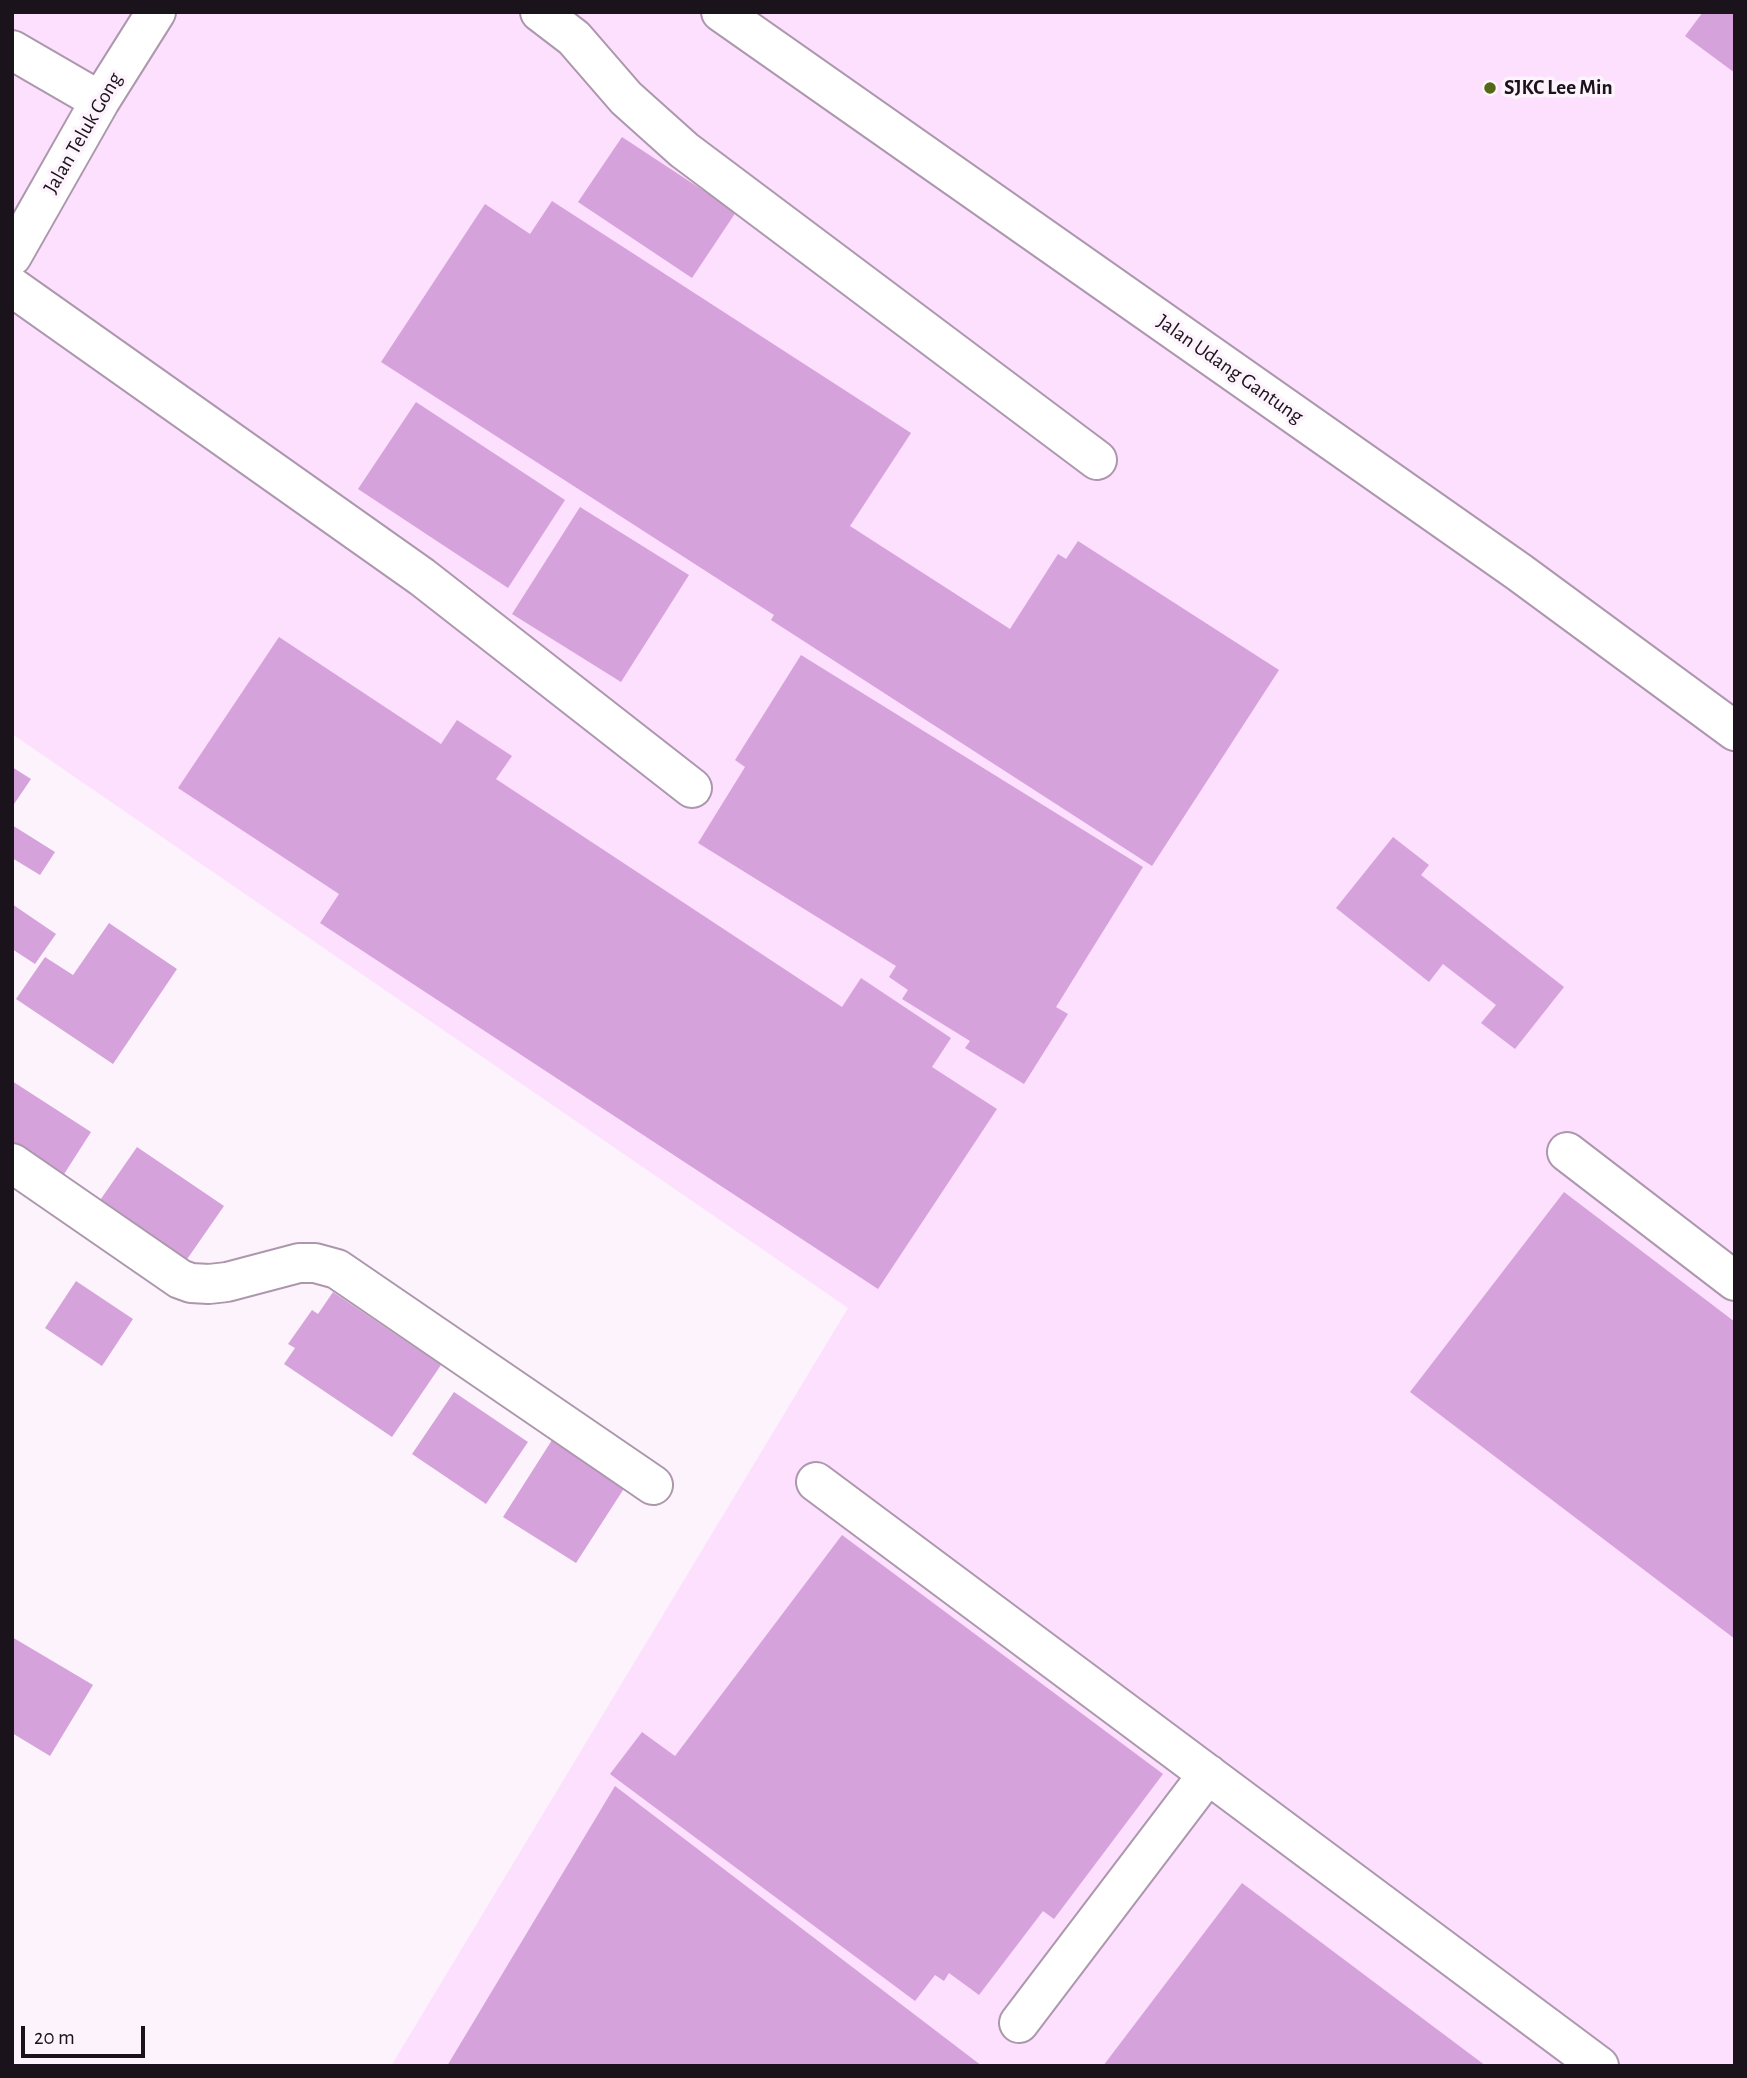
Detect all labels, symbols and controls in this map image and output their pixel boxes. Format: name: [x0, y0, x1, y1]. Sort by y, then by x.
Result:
street label: Jalan Teluk Gong: [38, 68, 128, 198]
place label: SJKC Lee Min: [1504, 75, 1613, 101]
marker: SJKC Lee Min: [1482, 80, 1498, 96]
street label: Jalan Udang Gantung: [1152, 309, 1308, 429]
scale bar: [24, 2011, 149, 2056]
text: 20 m: [34, 2027, 75, 2048]

